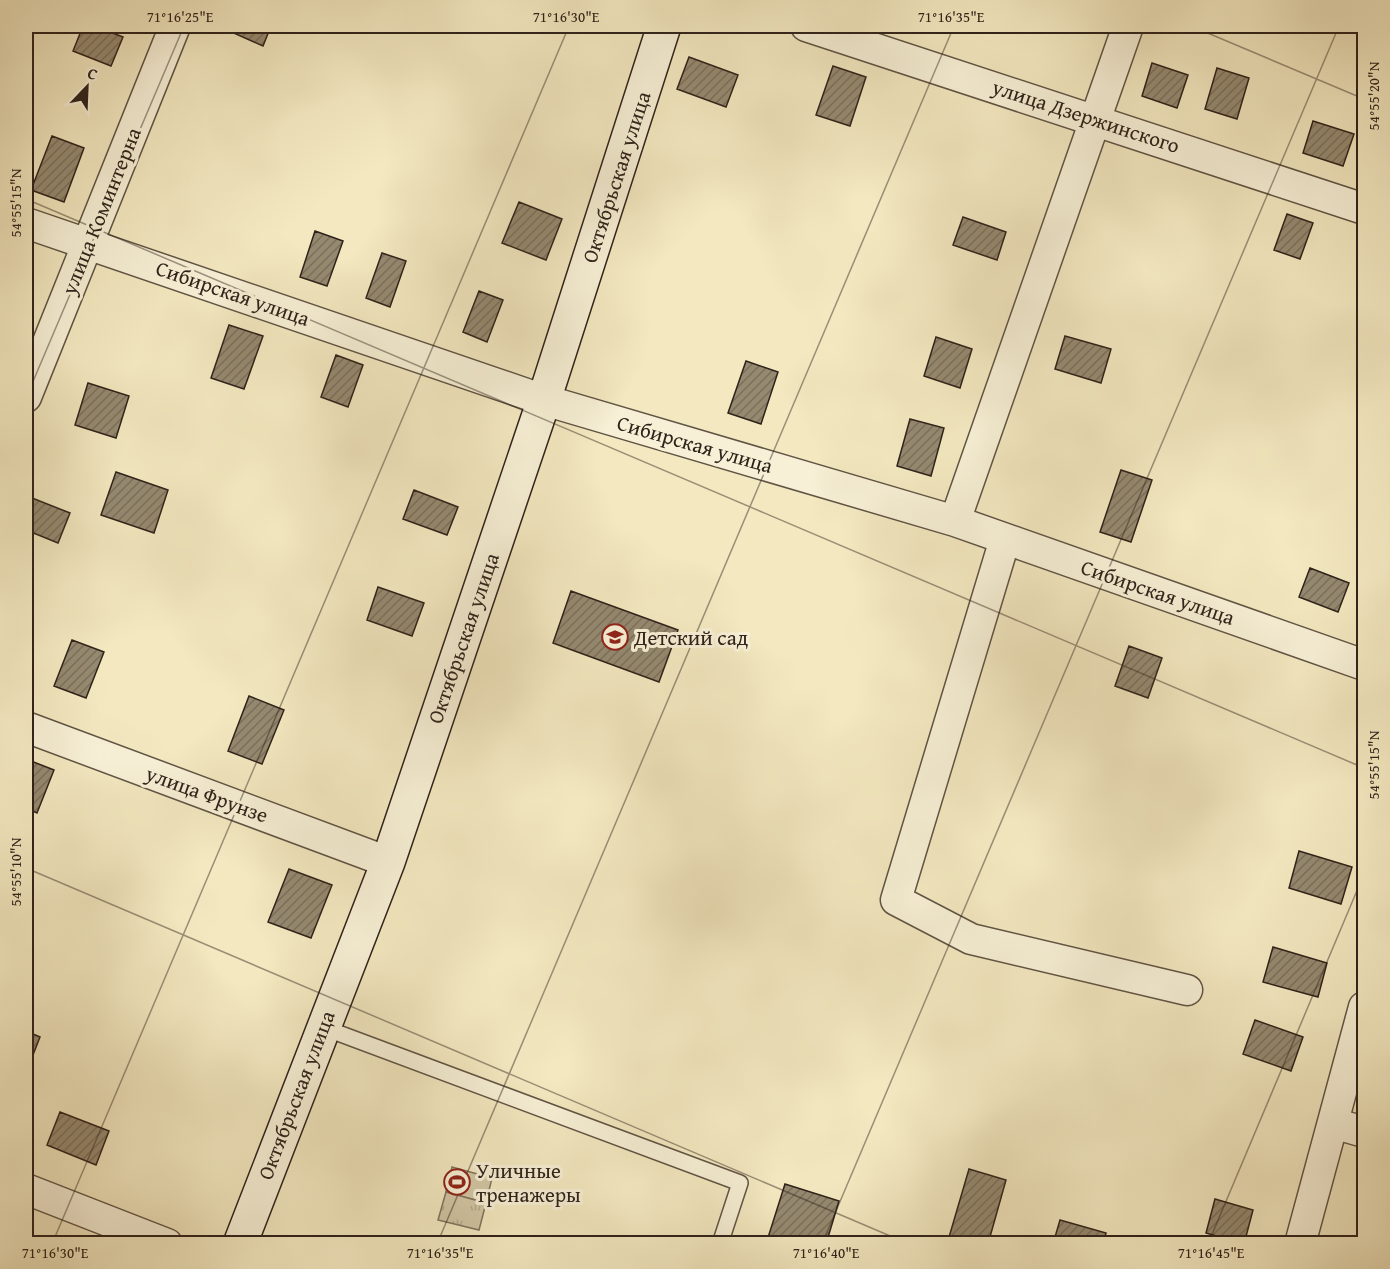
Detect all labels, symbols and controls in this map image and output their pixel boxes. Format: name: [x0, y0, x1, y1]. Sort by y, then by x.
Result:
text: 71°16'25"E: [147, 6, 214, 27]
text: 71°16'30"E: [533, 6, 600, 27]
text: 71°16'35"E: [918, 6, 985, 27]
north arrow: [57, 57, 117, 117]
text: С: [84, 60, 102, 86]
text: 54°55'20"N: [1363, 61, 1384, 130]
street label: улица Дзержинского: [987, 71, 1184, 161]
street label: Октябрьская улица: [574, 87, 658, 267]
street label: улица Коминтерна: [53, 123, 149, 300]
text: 54°55'15"N: [5, 168, 26, 237]
street label: Сибирская улица: [152, 252, 314, 334]
street label: Сибирская улица: [613, 407, 777, 481]
street label: Октябрьская улица: [419, 548, 507, 728]
street label: Сибирская улица: [1077, 551, 1239, 633]
school or university icon: Детский сад: [600, 622, 630, 652]
place label: Детский сад: [633, 622, 749, 653]
text: 54°55'15"N: [1363, 730, 1384, 799]
street label: улица Фрунзе: [141, 757, 273, 831]
text: 54°55'10"N: [5, 837, 26, 906]
street label: Октябрьская улица: [249, 1006, 343, 1184]
place label: Уличные тренажеры: [476, 1155, 581, 1210]
sports icon: Уличные тренажеры: [442, 1167, 472, 1197]
text: 71°16'30"E: [22, 1242, 89, 1263]
text: 71°16'35"E: [407, 1242, 474, 1263]
text: 71°16'40"E: [793, 1242, 860, 1263]
text: 71°16'45"E: [1178, 1242, 1245, 1263]

